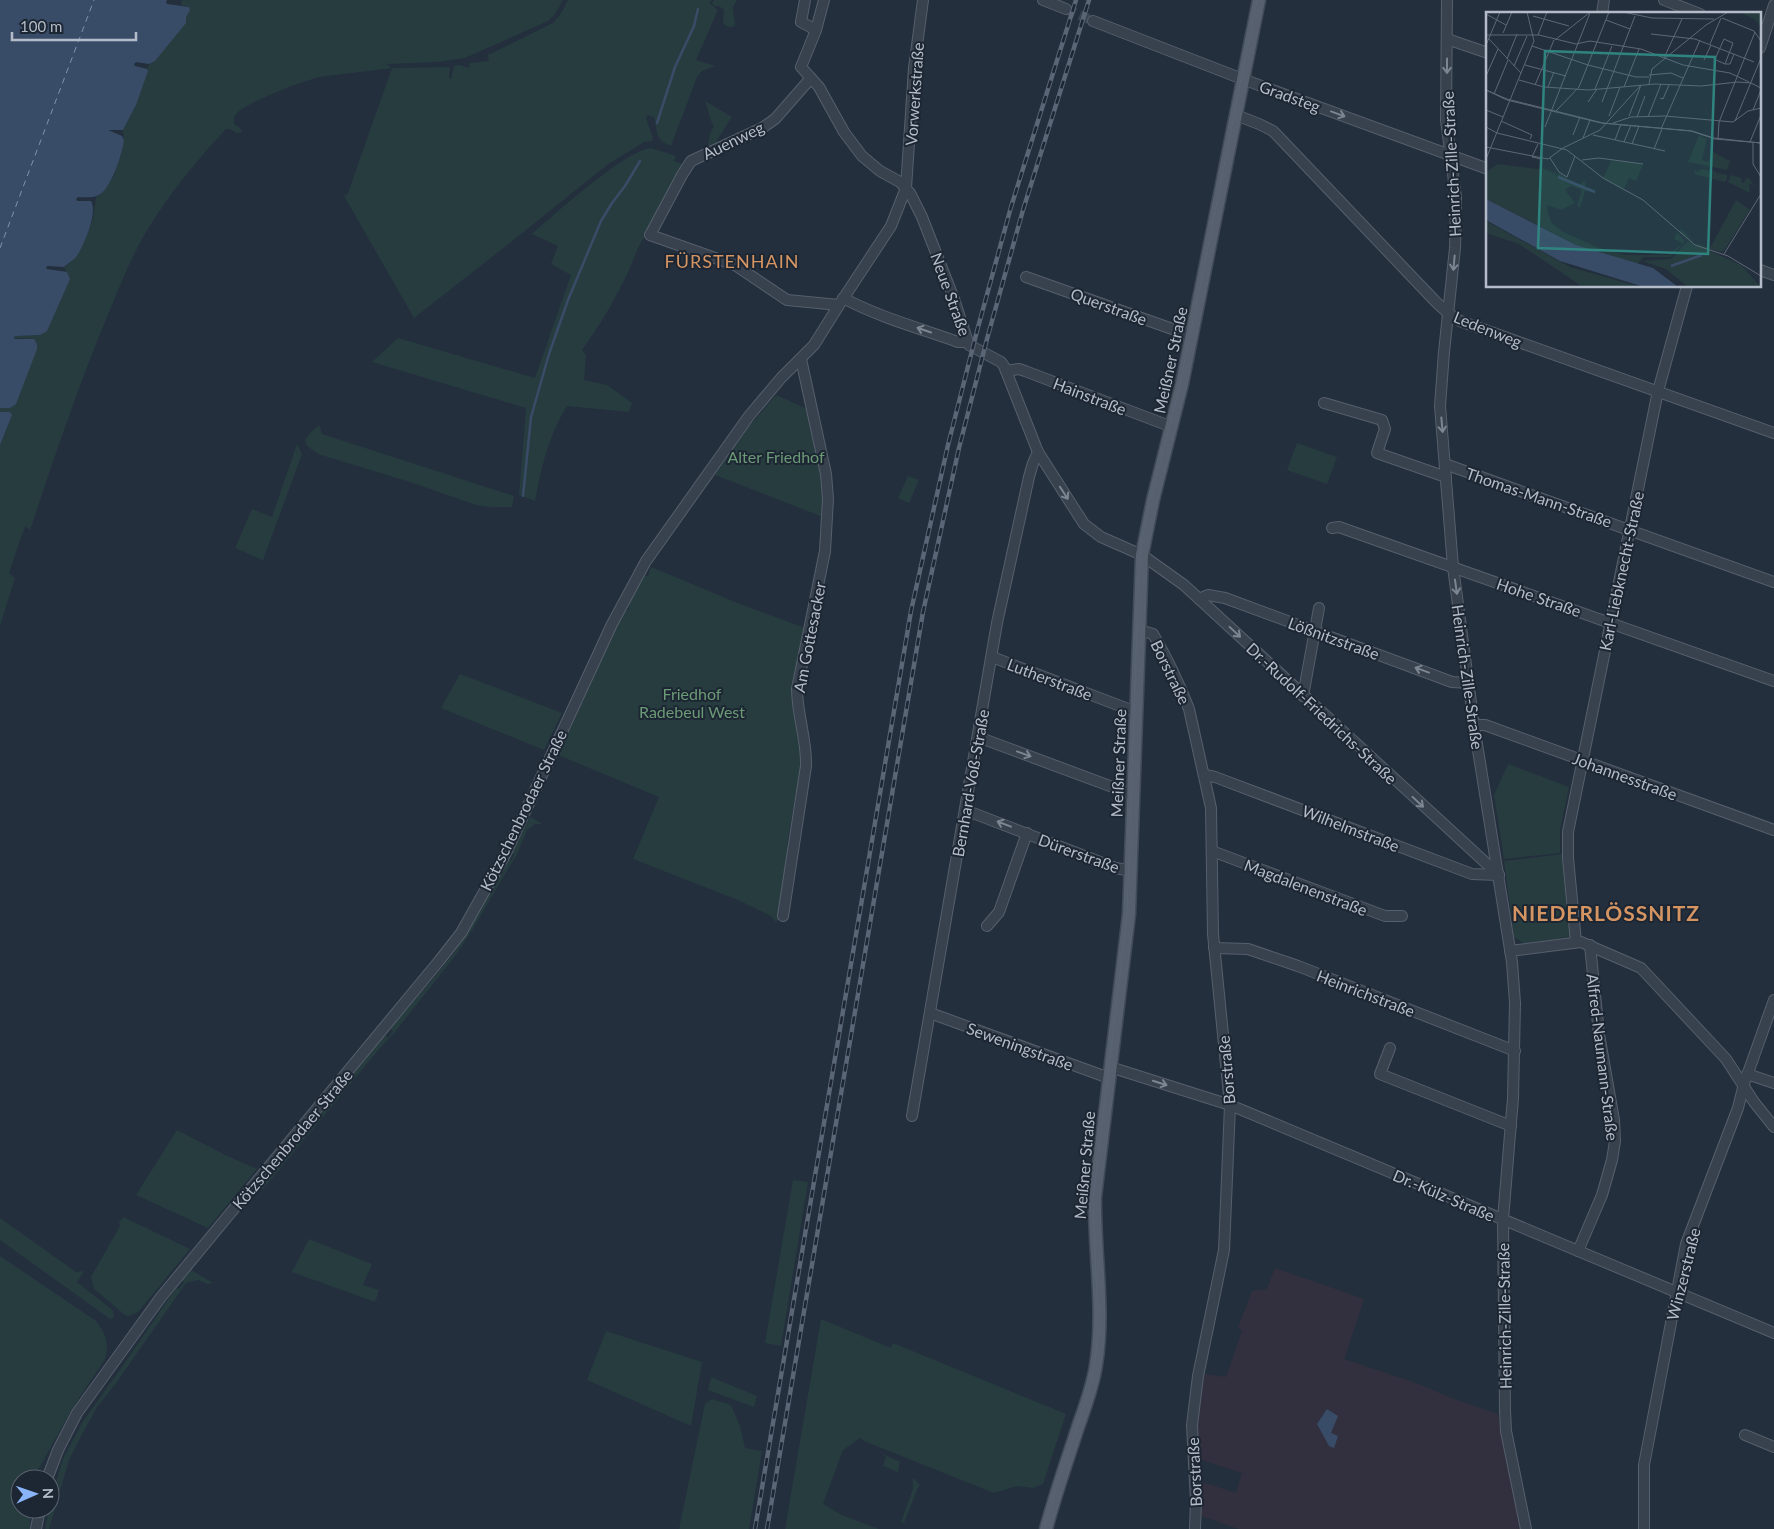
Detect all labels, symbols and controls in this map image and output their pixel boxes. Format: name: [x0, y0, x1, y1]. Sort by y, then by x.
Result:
scale bar: [12, 10, 136, 42]
inset map: [1486, 12, 1762, 288]
text: 100 m: [20, 17, 62, 35]
street label: Vorwerkstraße: [901, 42, 927, 146]
one-way arrow: [1442, 58, 1452, 74]
street label: Gradsteg: [1257, 76, 1323, 116]
street label: Heinrich-Zille-Straße: [1438, 91, 1464, 237]
one-way arrow: [1330, 110, 1346, 119]
street label: Auenweg: [699, 117, 767, 163]
district label: FÜRSTENHAIN: [665, 250, 799, 272]
street label: Neue Straße: [927, 250, 975, 338]
one-way arrow: [1449, 255, 1459, 271]
street label: Querstraße: [1068, 283, 1150, 329]
street label: Meißner Straße: [1149, 305, 1191, 415]
street label: Ledenweg: [1451, 307, 1525, 351]
one-way arrow: [917, 325, 932, 334]
street label: Hainstraße: [1051, 373, 1129, 419]
one-way arrow: [1437, 416, 1446, 432]
park label: Alter Friedhof: [727, 447, 825, 466]
street label: Thomas-Mann-Straße: [1464, 463, 1614, 531]
one-way arrow: [1060, 486, 1070, 500]
street label: Karl-Liebknecht-Straße: [1595, 490, 1647, 652]
street label: Hohe Straße: [1494, 574, 1584, 620]
one-way arrow: [1451, 578, 1461, 594]
street label: Am Gottesacker: [789, 580, 829, 694]
street label: Heinrich-Zille-Straße: [1448, 603, 1488, 751]
street label: Lößnitzstraße: [1286, 613, 1382, 663]
one-way arrow: [1229, 626, 1241, 638]
street label: Borstraße: [1147, 637, 1195, 707]
street label: Dr.-Rudolf-Friedrichs-Straße: [1243, 638, 1401, 788]
street label: Lutherstraße: [1005, 654, 1095, 704]
one-way arrow: [1415, 665, 1430, 674]
park label: Friedhof Radebeul West: [639, 684, 745, 721]
street label: Bernhard-Voß-Straße: [948, 708, 992, 858]
street label: Meißner Straße: [1107, 708, 1129, 818]
street label: Kötzschenbrodaer Straße: [476, 726, 570, 894]
street label: Johannesstraße: [1570, 748, 1680, 804]
one-way arrow: [1015, 750, 1031, 759]
one-way arrow: [1412, 796, 1425, 808]
street label: Wilhelmstraße: [1300, 801, 1402, 855]
one-way arrow: [996, 819, 1012, 828]
street label: Dürerstraße: [1036, 830, 1122, 876]
street label: Magdalenenstraße: [1242, 855, 1370, 919]
district label: NIEDERLÖSSNITZ: [1512, 900, 1700, 925]
street label: Heinrichstraße: [1314, 966, 1418, 1020]
street label: Alfred-Naumann-Straße: [1583, 972, 1623, 1142]
street label: Seweningstraße: [964, 1018, 1076, 1074]
street label: Borstraße: [1214, 1035, 1238, 1105]
street label: Kötzschenbrodaer Straße: [228, 1065, 356, 1213]
one-way arrow: [1151, 1078, 1167, 1088]
street label: Meißner Straße: [1070, 1110, 1098, 1220]
street label: Dr.-Külz-Straße: [1390, 1165, 1498, 1225]
street label: Winzerstraße: [1662, 1226, 1704, 1322]
street label: Heinrich-Zille-Straße: [1493, 1243, 1515, 1389]
street label: Borstraße: [1183, 1437, 1205, 1507]
north arrow: [10, 1469, 60, 1519]
text: N: [40, 1488, 57, 1499]

